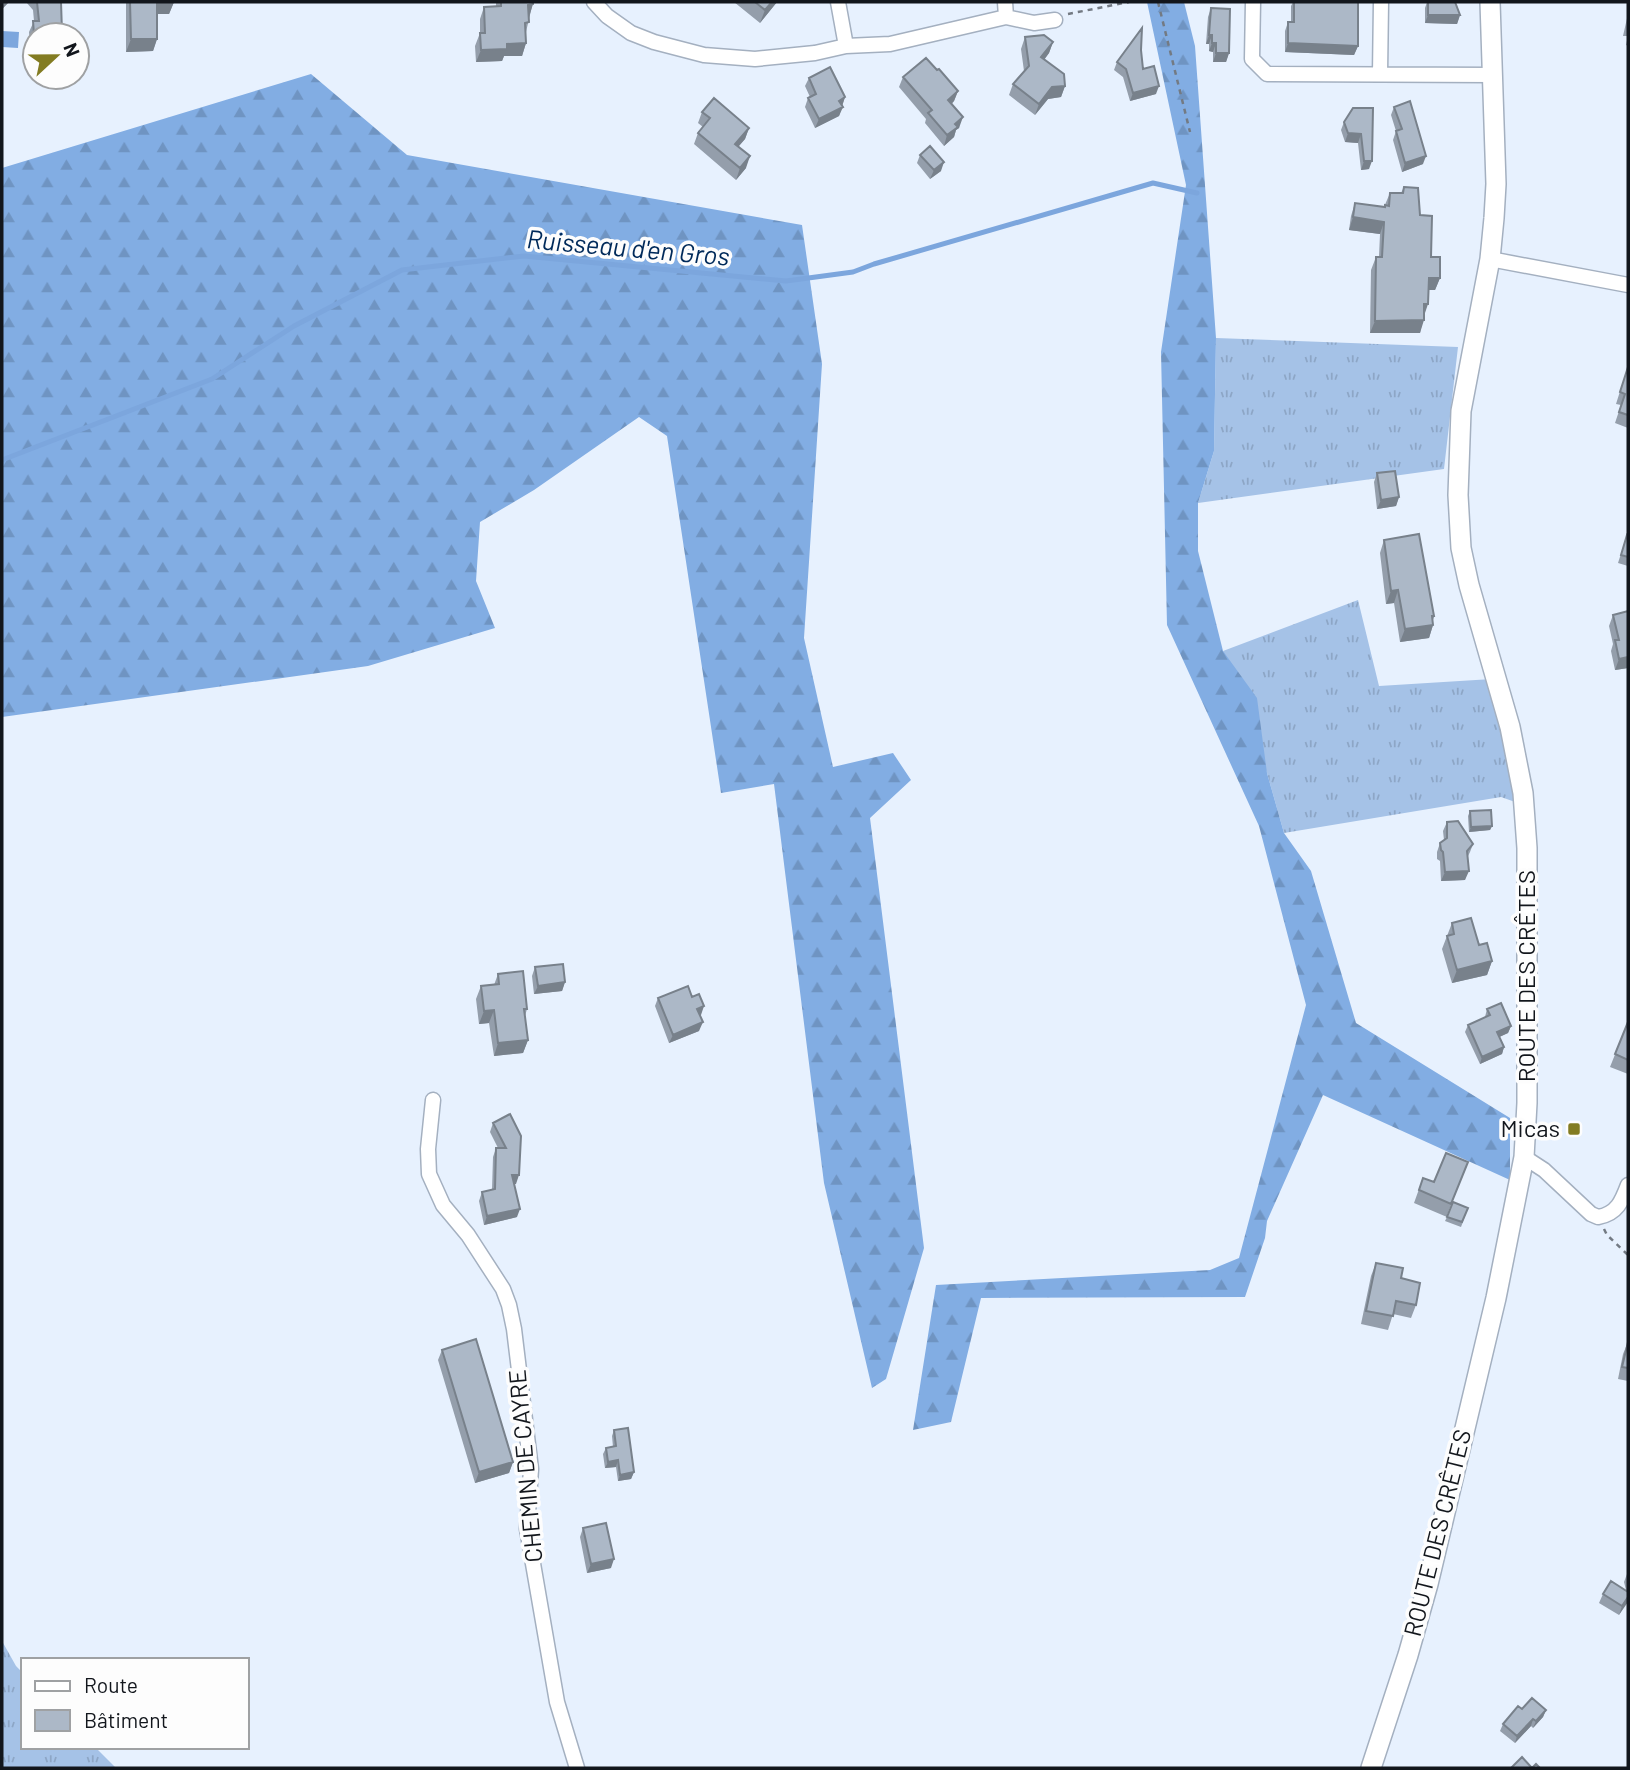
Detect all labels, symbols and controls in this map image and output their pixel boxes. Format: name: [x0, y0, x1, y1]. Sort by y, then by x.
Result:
north arrow: [21, 21, 91, 91]
text: N: [59, 39, 85, 60]
water label: Ruisseau d'en Gros: [525, 222, 731, 271]
street label: ROUTE DES CRÊTES: [1511, 870, 1540, 1082]
place label: Micas: [1500, 1113, 1560, 1142]
marker: Micas: [1566, 1121, 1582, 1137]
street label: CHEMIN DE CAYRE: [502, 1368, 547, 1564]
street label: ROUTE DES CRÊTES: [1397, 1426, 1476, 1639]
legend: [21, 1658, 248, 1749]
text: Route: [84, 1672, 138, 1697]
text: Bâtiment: [84, 1707, 168, 1732]

